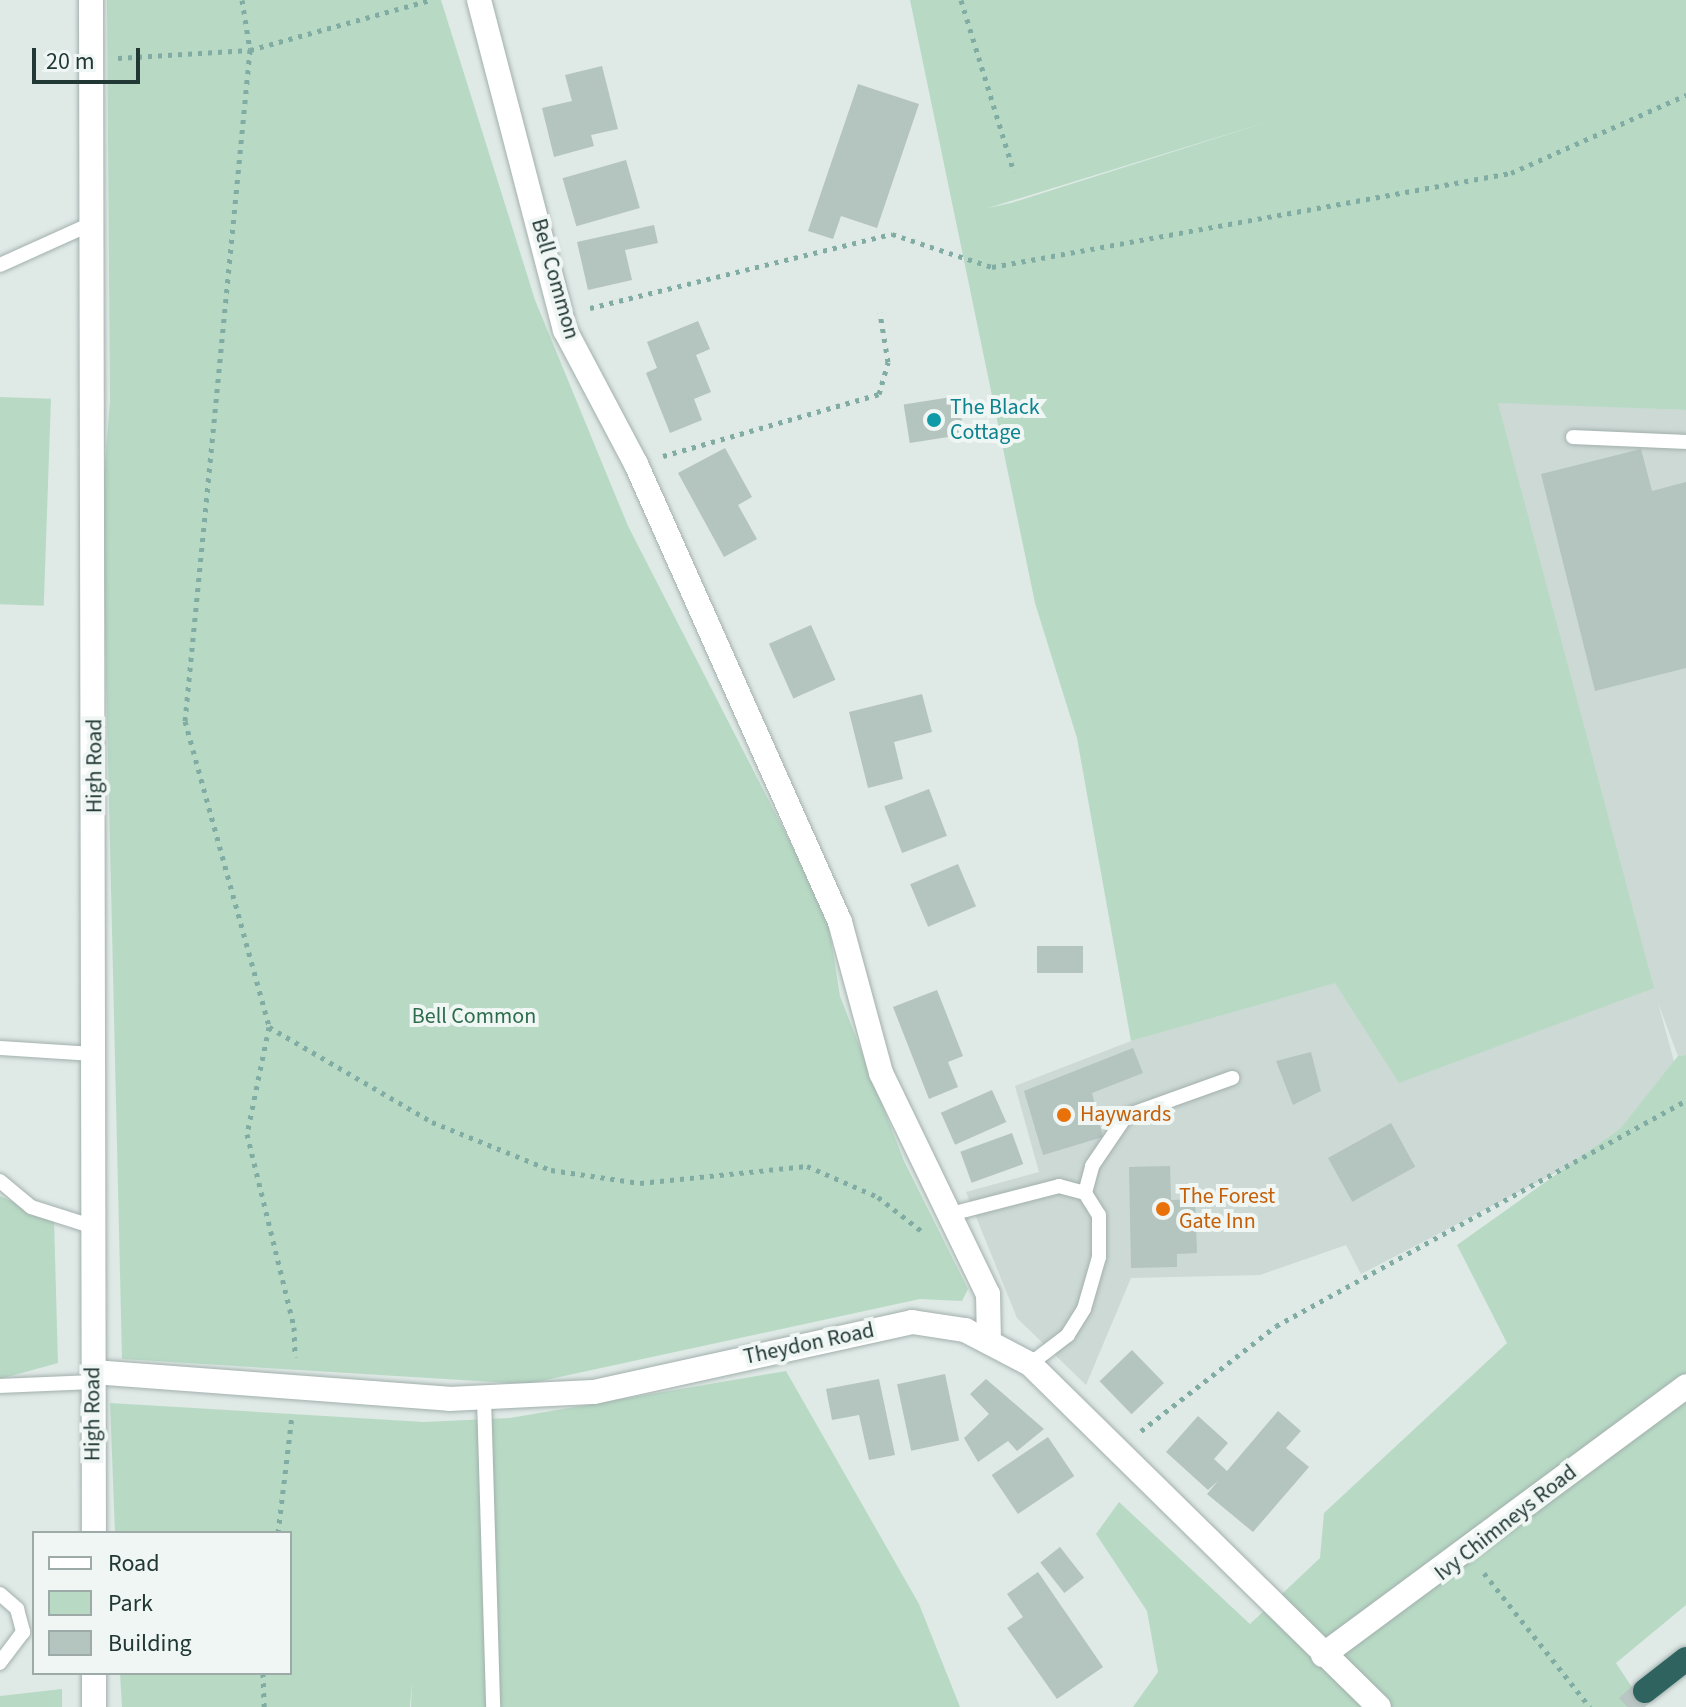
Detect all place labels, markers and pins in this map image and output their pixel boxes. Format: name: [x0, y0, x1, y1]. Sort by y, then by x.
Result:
place label: The Black Cottage: [950, 394, 1040, 446]
marker: The Black Cottage: [925, 411, 943, 429]
place label: Haywards: [1080, 1102, 1171, 1128]
marker: Haywards: [1055, 1106, 1073, 1124]
place label: The Forest Gate Inn: [1179, 1183, 1275, 1234]
marker: The Forest Gate Inn: [1154, 1200, 1172, 1218]

